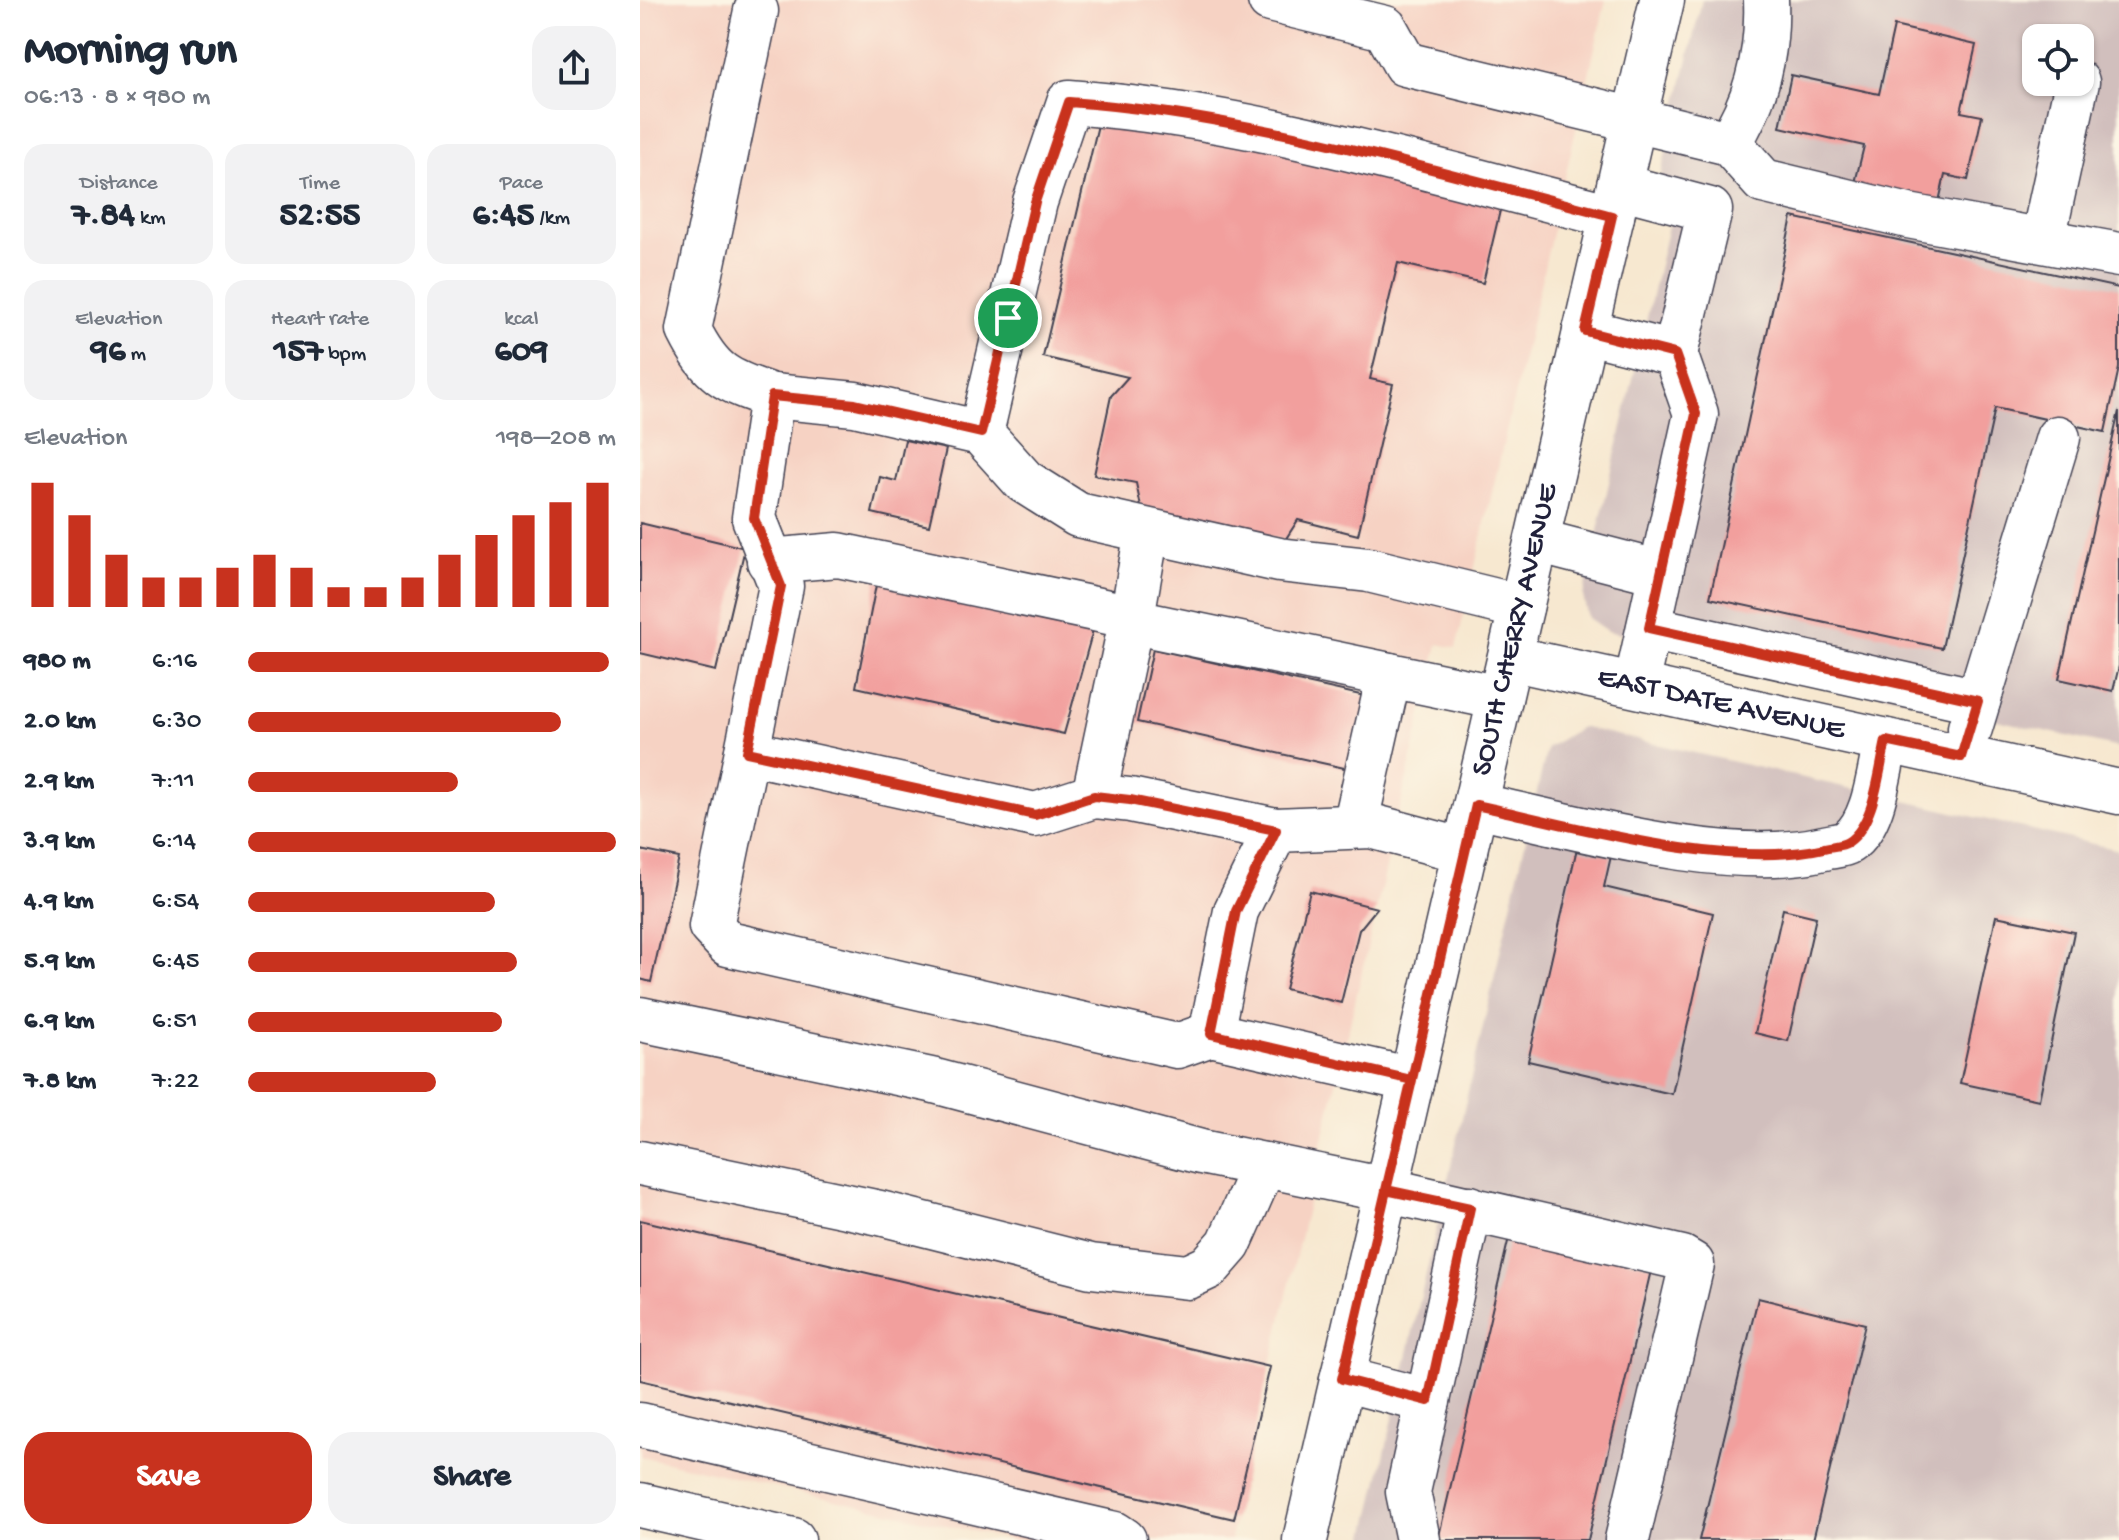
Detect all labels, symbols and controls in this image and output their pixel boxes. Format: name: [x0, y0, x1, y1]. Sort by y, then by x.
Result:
map controls: [2022, 24, 2094, 96]
button: locate: [2022, 24, 2094, 96]
button: share: [532, 26, 616, 110]
text: Morning run: [24, 27, 237, 79]
text: 06:13 · 8 × 980 m: [24, 83, 210, 114]
text: Distance: [80, 171, 158, 197]
text: Time: [300, 171, 340, 197]
text: Pace: [500, 171, 543, 197]
text: 7.84: [72, 197, 135, 237]
text: 52:55: [280, 197, 360, 237]
text: 6:45: [472, 197, 534, 237]
text: km: [135, 206, 166, 232]
text: /km: [534, 206, 570, 232]
pin: [974, 284, 1042, 352]
icon: arrive: [986, 296, 1030, 340]
text: Elevation: [75, 307, 162, 333]
text: Heart rate: [271, 307, 369, 333]
text: kcal: [504, 307, 538, 333]
text: 96: [91, 333, 125, 373]
text: 157: [274, 333, 323, 373]
text: 609: [495, 333, 548, 373]
text: m: [125, 342, 146, 368]
text: bpm: [323, 342, 366, 368]
text: Elevation: [24, 424, 127, 455]
text: 198–208 m: [496, 424, 616, 455]
street label: SOUTH CHERRY AVENUE: [1465, 480, 1567, 779]
text: 980 m: [24, 647, 91, 678]
text: 6:16: [152, 647, 197, 678]
street label: EAST DATE AVENUE: [1594, 660, 1849, 749]
text: 2.0 km: [24, 707, 96, 738]
text: 6:30: [152, 707, 202, 738]
text: 2.9 km: [24, 767, 94, 798]
text: 7:11: [152, 767, 195, 798]
text: 3.9 km: [24, 827, 95, 858]
text: 6:14: [152, 827, 196, 858]
text: 4.9 km: [24, 887, 94, 918]
text: 6:54: [152, 887, 199, 918]
text: 5.9 km: [24, 947, 95, 978]
text: 6:45: [152, 947, 199, 978]
text: 6.9 km: [24, 1007, 95, 1038]
text: 6:51: [152, 1007, 198, 1038]
text: 7.8 km: [24, 1067, 96, 1098]
text: 7:22: [152, 1067, 199, 1098]
button: Save: [24, 1432, 312, 1524]
button: Share: [328, 1432, 616, 1524]

